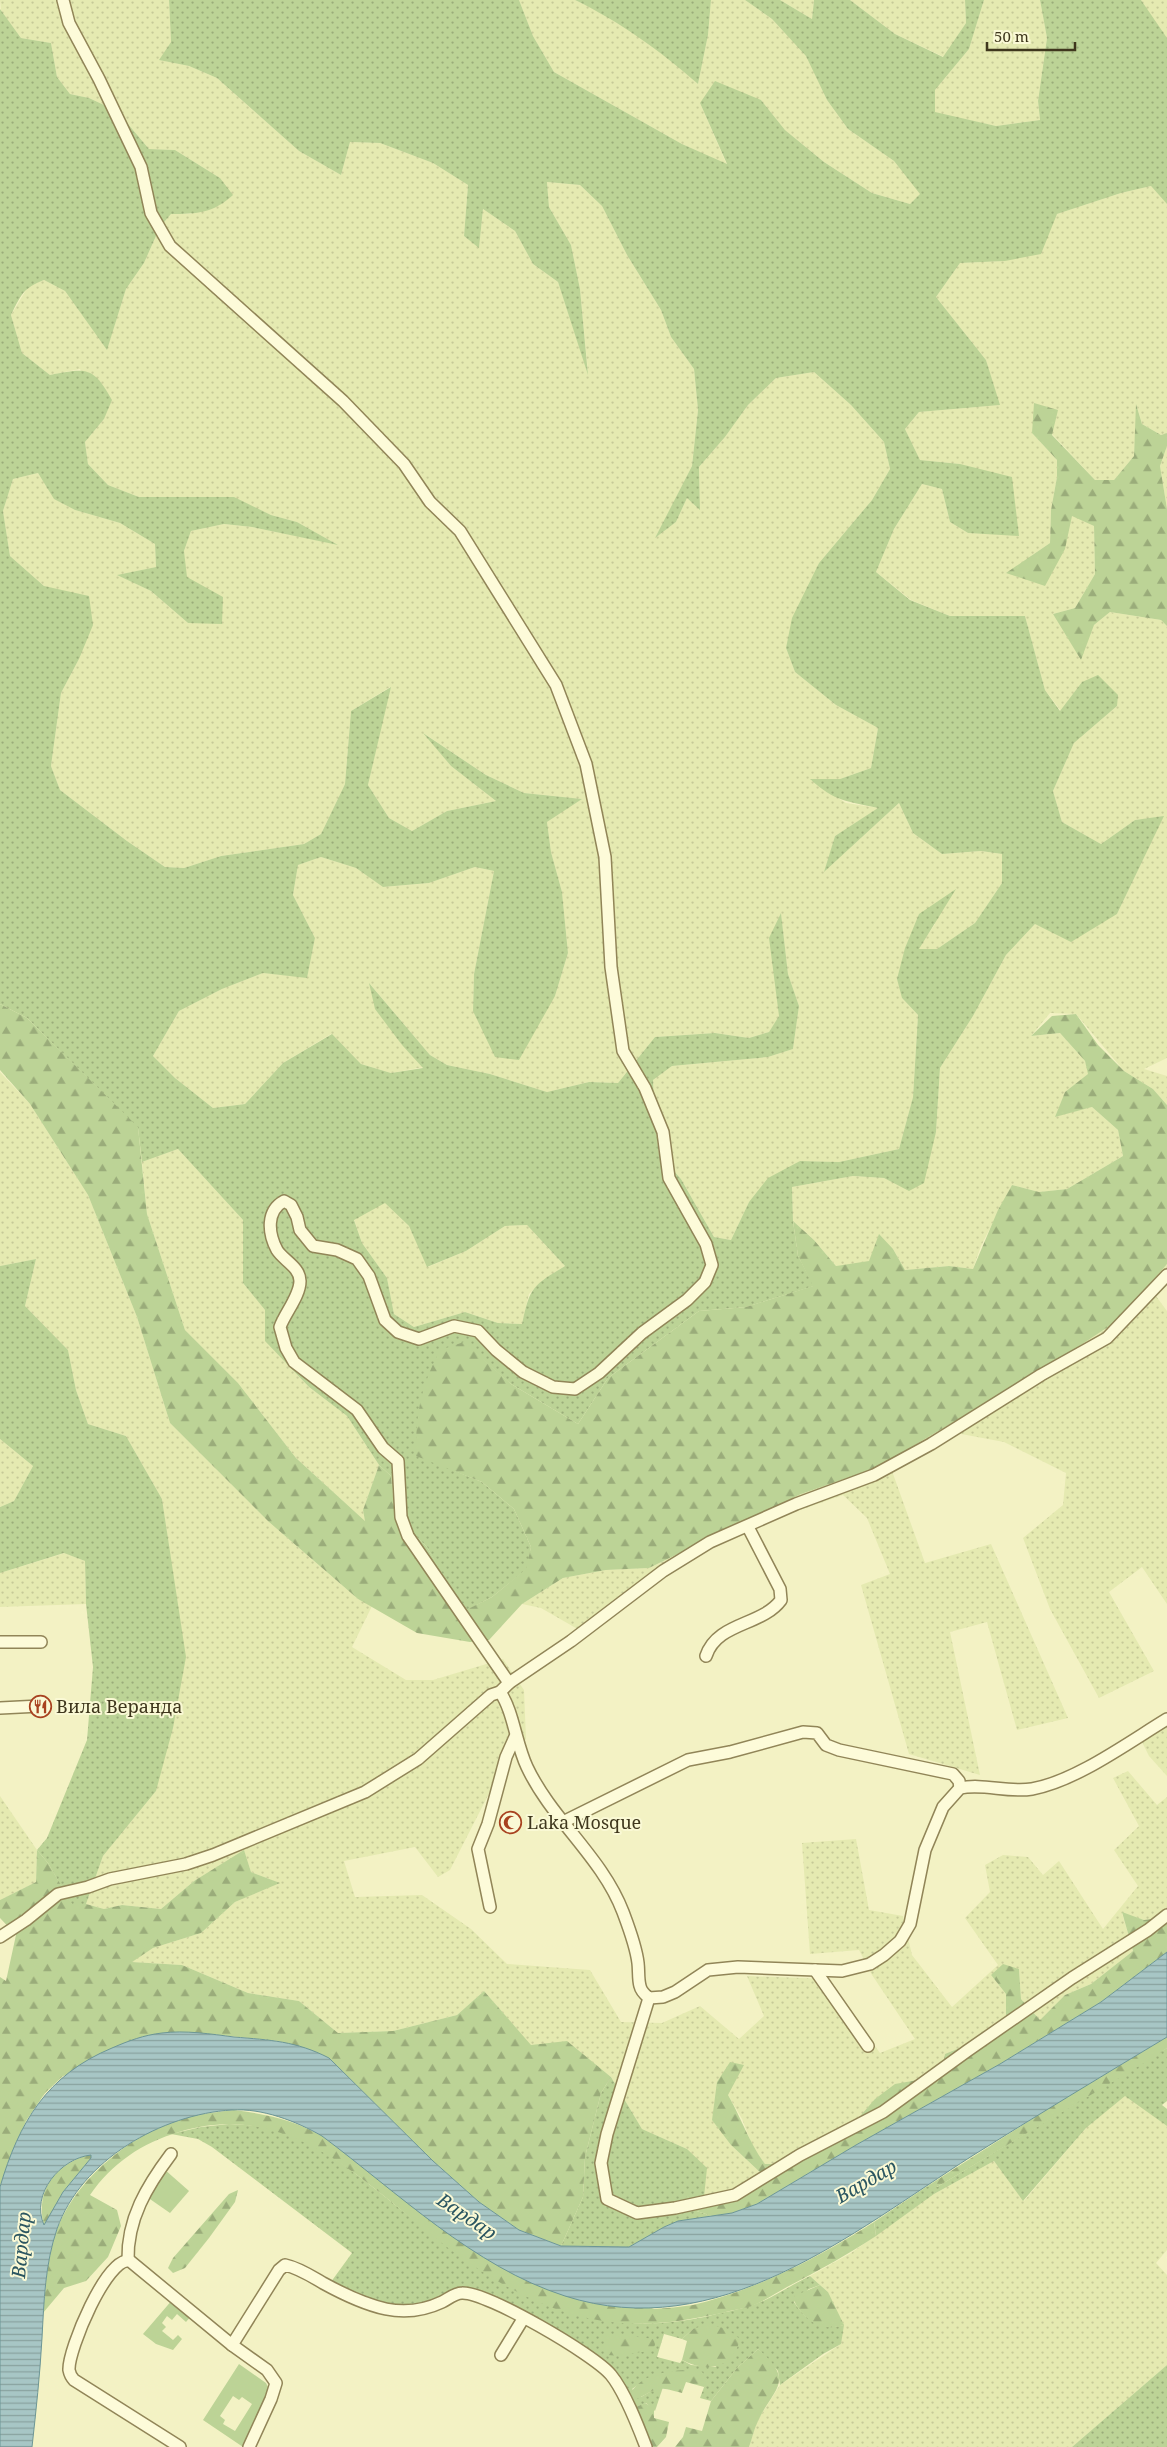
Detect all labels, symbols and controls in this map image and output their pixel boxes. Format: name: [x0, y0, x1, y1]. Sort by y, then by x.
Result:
scale bar: [987, 20, 1074, 52]
text: 50 m: [994, 26, 1029, 46]
restaurant icon: Вила Веранда: [28, 1694, 52, 1718]
place label: Вила Веранда: [56, 1694, 182, 1718]
mosque icon: Laka Mosque: [499, 1810, 523, 1834]
place label: Laka Mosque: [527, 1810, 641, 1834]
water label: Вардар: [830, 2153, 902, 2209]
water label: Вардар: [431, 2186, 502, 2246]
water label: Вардар: [5, 2210, 37, 2280]

